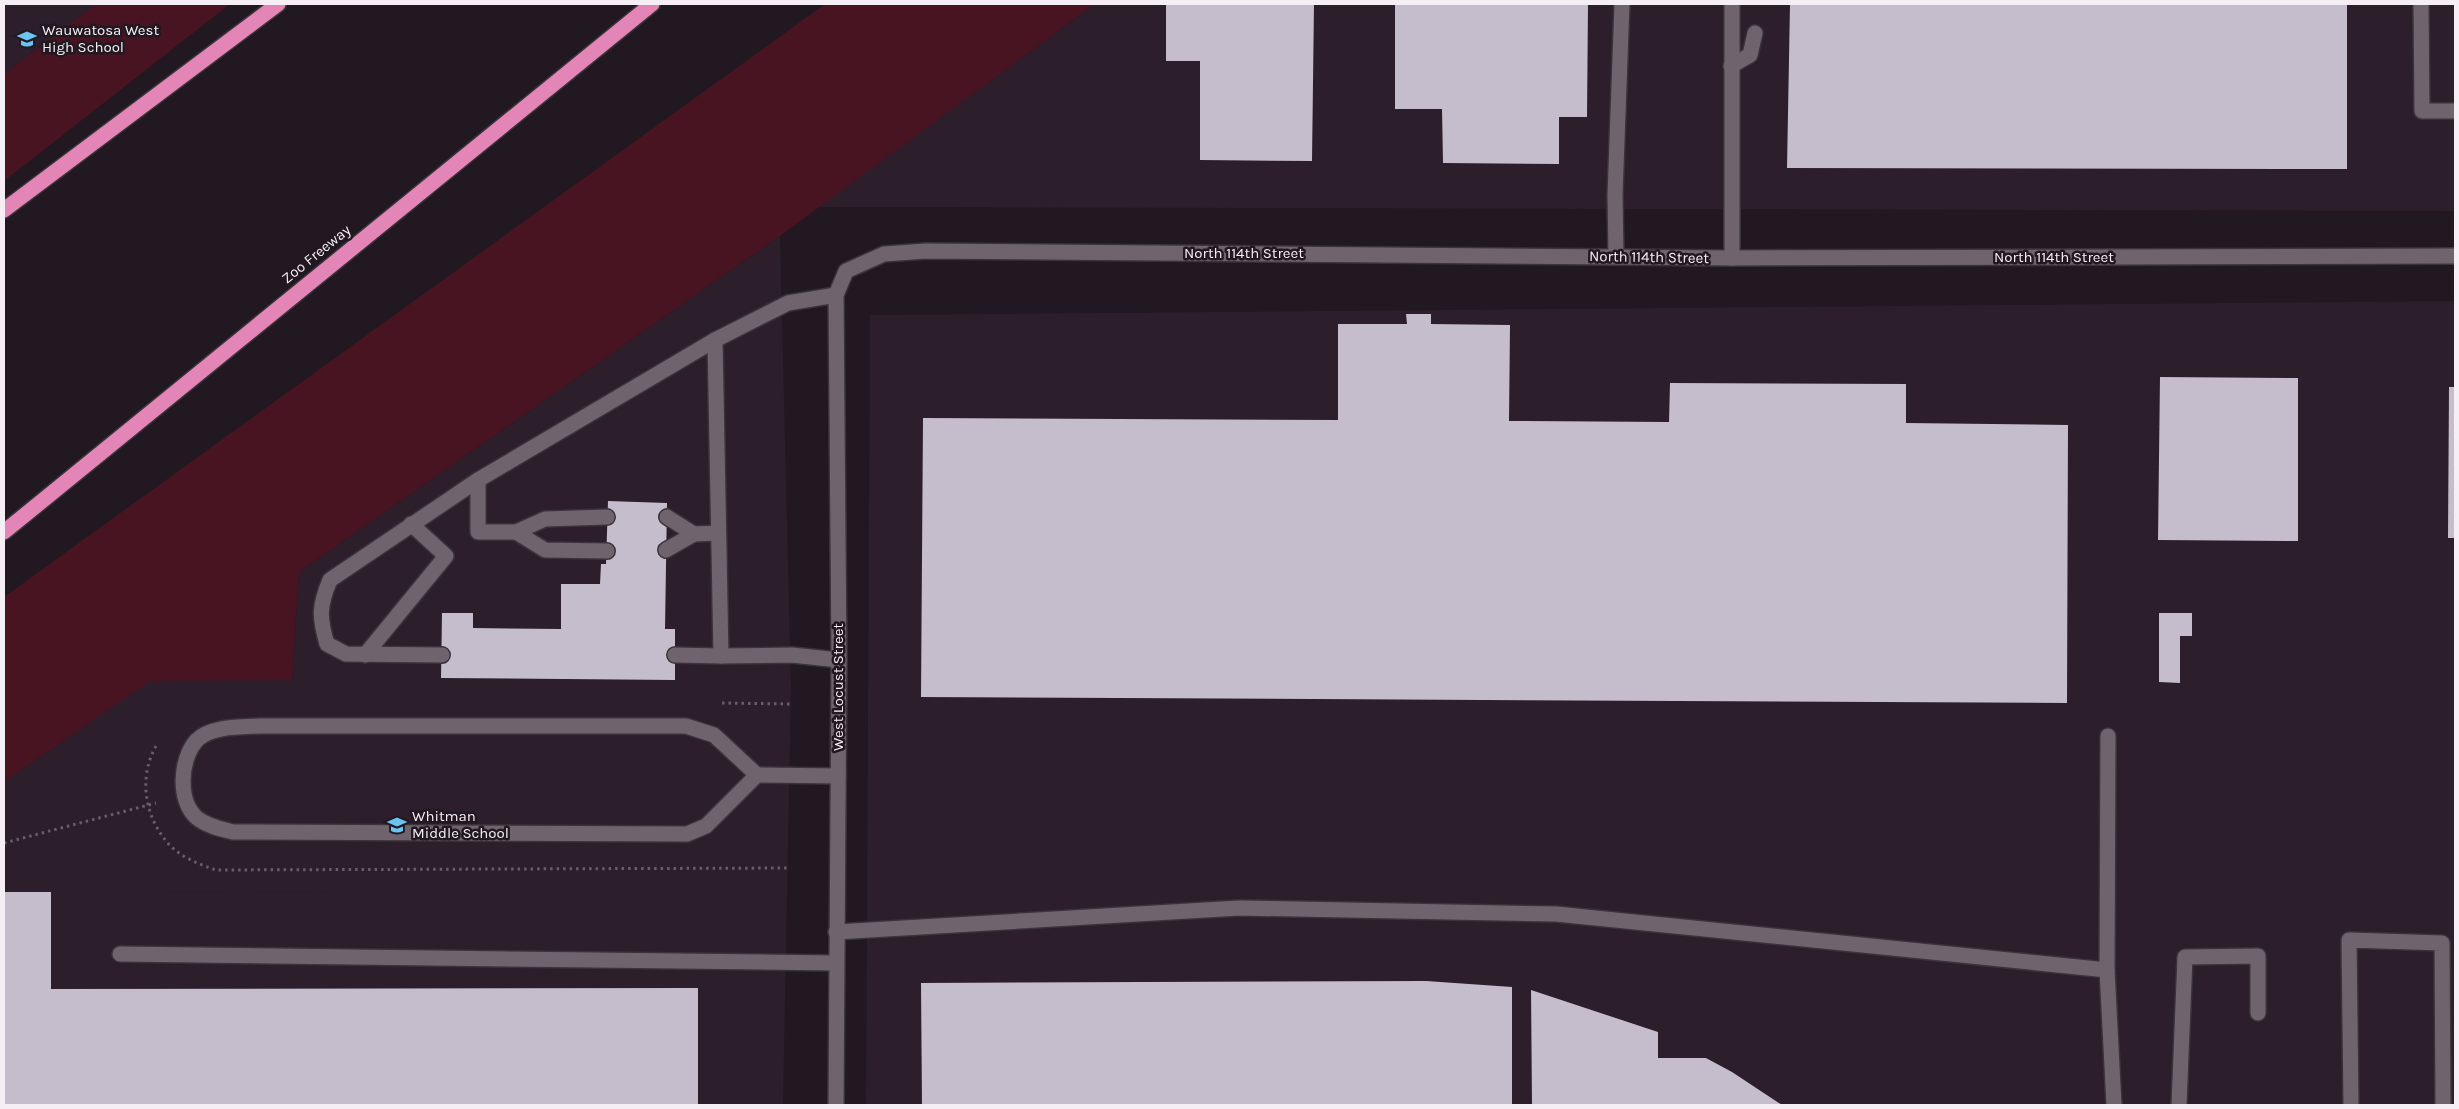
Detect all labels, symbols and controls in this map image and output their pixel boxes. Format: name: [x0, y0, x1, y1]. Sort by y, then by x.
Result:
place label: Wauwatosa West High School: [42, 21, 159, 56]
school or university icon: Wauwatosa West High School: [16, 28, 38, 50]
street label: Zoo Freeway: [278, 221, 354, 287]
street label: North 114th Street: [1184, 244, 1304, 262]
street label: North 114th Street: [1589, 247, 1709, 267]
street label: North 114th Street: [1994, 248, 2114, 266]
street label: West Locust Street: [829, 623, 847, 751]
place label: Whitman Middle School: [412, 807, 509, 842]
school or university icon: Whitman Middle School: [386, 814, 408, 836]

